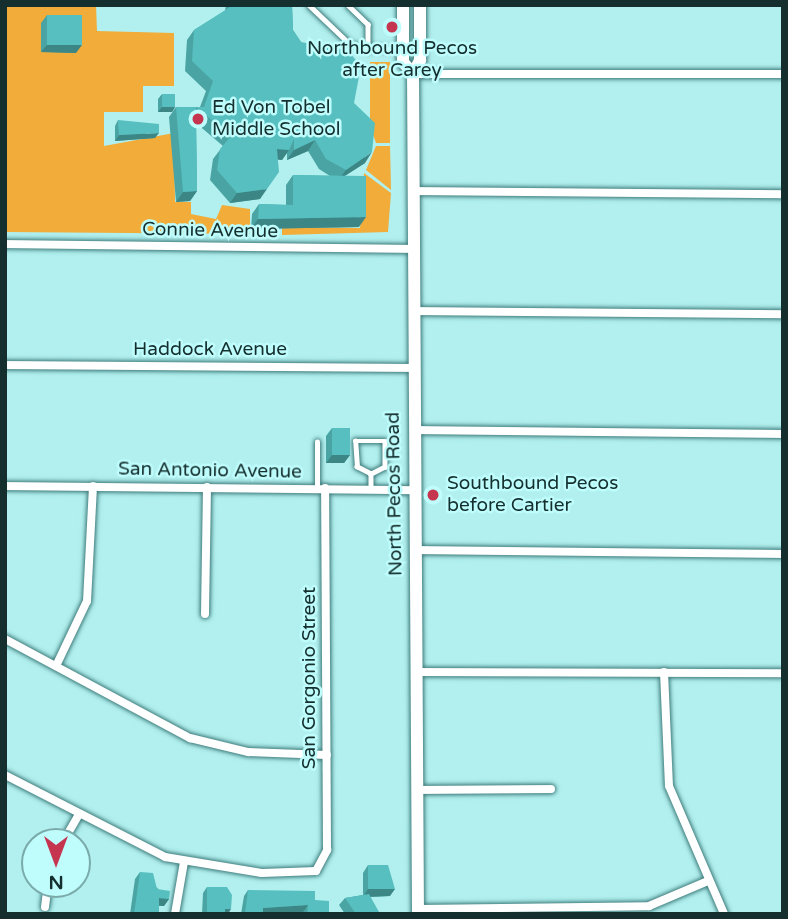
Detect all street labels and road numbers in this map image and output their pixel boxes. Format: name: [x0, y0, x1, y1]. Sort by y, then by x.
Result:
street label: Connie Avenue: [142, 218, 278, 244]
street label: Haddock Avenue: [133, 339, 287, 361]
street label: North Pecos Road: [382, 412, 408, 576]
street label: San Antonio Avenue: [118, 458, 302, 484]
street label: San Gorgonio Street: [299, 587, 321, 769]

